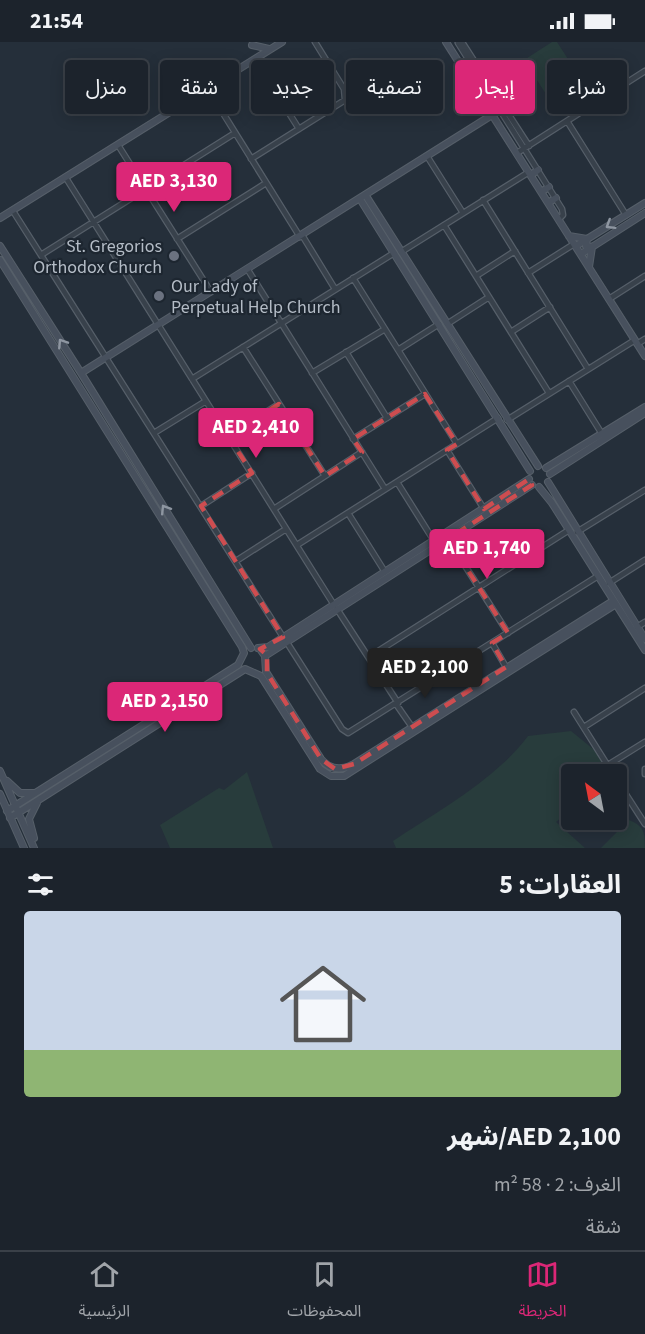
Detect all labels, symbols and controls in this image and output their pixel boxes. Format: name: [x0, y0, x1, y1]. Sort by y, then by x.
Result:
text: 21:54: [30, 5, 83, 37]
chip: منزل: [65, 60, 148, 114]
chip: شقة: [160, 60, 239, 114]
chip: جديد: [251, 60, 334, 114]
chip: تصفية: [346, 60, 443, 114]
chip: إيجار: [455, 60, 535, 114]
chip: شراء: [547, 60, 627, 114]
pin: AED 3,130: [105, 162, 243, 213]
text: AED 3,130: [130, 167, 218, 195]
one-way arrow: [606, 217, 616, 229]
place label: St. Gregorios Orthodox Church: [33, 234, 162, 280]
marker: St. Gregorios Orthodox Church: [167, 249, 181, 263]
place label: Our Lady of Perpetual Help Church: [171, 274, 341, 320]
marker: Our Lady of Perpetual Help Church: [152, 289, 166, 303]
one-way arrow: [58, 339, 70, 349]
pin: AED 2,410: [187, 408, 325, 459]
text: AED 2,410: [212, 413, 300, 441]
one-way arrow: [160, 505, 172, 515]
pin: AED 1,740: [418, 529, 556, 580]
text: AED 1,740: [443, 534, 531, 562]
pin: AED 2,100: [356, 648, 494, 699]
text: AED 2,100: [381, 653, 469, 681]
pin: AED 2,150: [96, 682, 234, 733]
text: AED 2,150: [121, 687, 209, 715]
north arrow: [561, 764, 627, 830]
map controls: [561, 764, 627, 830]
text: العقارات: 5: [499, 866, 621, 903]
icon: filters: [24, 868, 57, 901]
icon: home: [269, 950, 377, 1058]
text: AED 2,100/شهر: [447, 1118, 621, 1155]
text: الغرف: 2 · 58 m²: [494, 1171, 621, 1199]
text: شقة: [586, 1213, 621, 1241]
tab: الرئيسية: [79, 1258, 130, 1328]
tab: المحفوظات: [287, 1258, 361, 1328]
tab: الخريطة: [519, 1258, 566, 1328]

